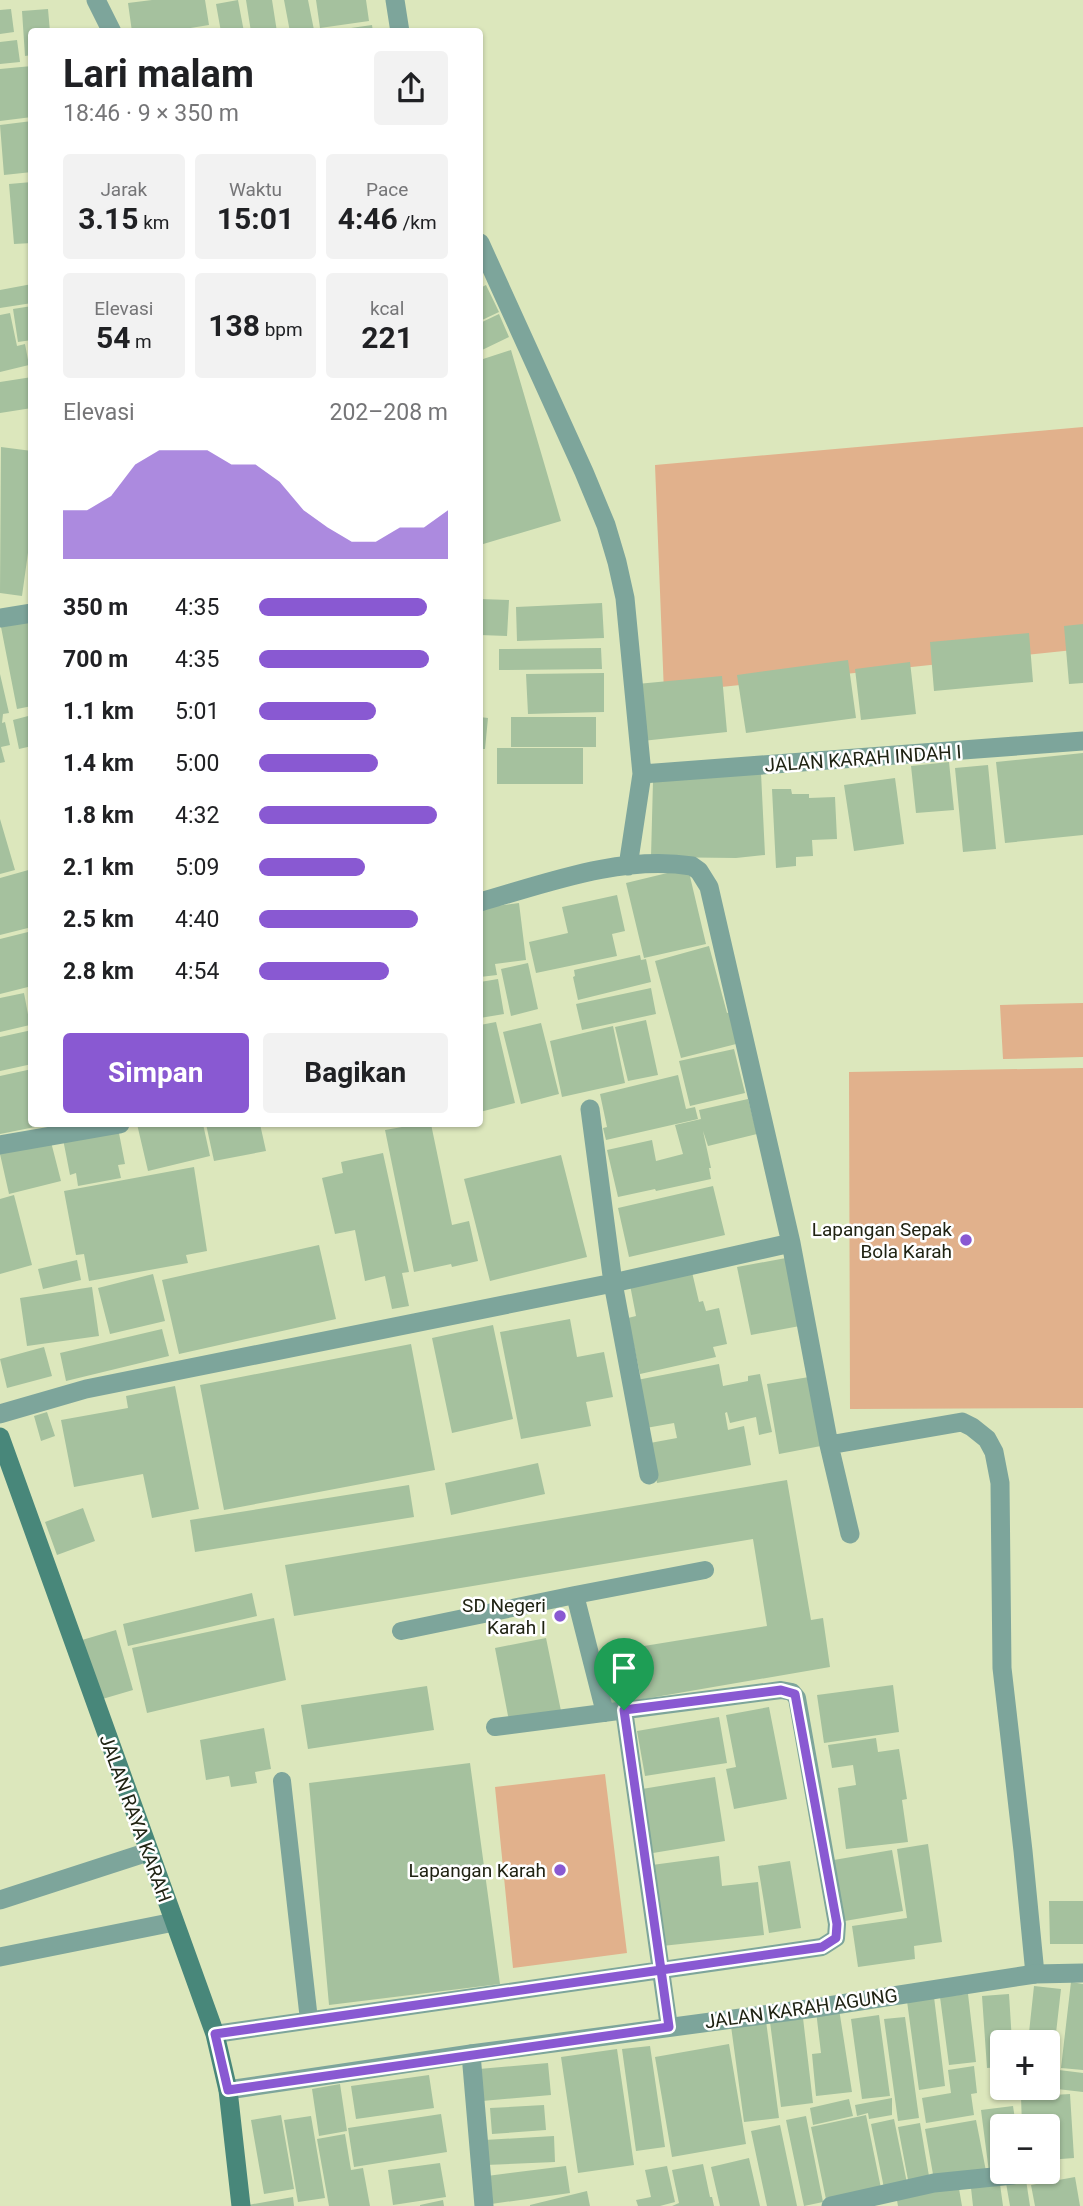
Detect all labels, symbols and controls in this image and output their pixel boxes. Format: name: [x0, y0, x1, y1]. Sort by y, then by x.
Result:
button: share: [374, 51, 448, 125]
text: Lari malam: [63, 52, 254, 96]
text: 18:46 · 9 × 350 m: [63, 100, 239, 127]
text: Jarak: [100, 178, 147, 201]
text: Waktu: [229, 178, 282, 201]
text: Pace: [366, 178, 408, 201]
text: 3.15: [78, 201, 138, 236]
text: 15:01: [217, 201, 294, 236]
text: 4:46: [338, 201, 398, 236]
text: km: [138, 211, 170, 234]
text: /km: [398, 211, 437, 234]
text: Elevasi: [94, 297, 153, 320]
text: kcal: [370, 297, 404, 320]
text: 138: [208, 308, 260, 343]
text: bpm: [260, 318, 303, 341]
text: 54: [96, 320, 130, 355]
text: 221: [361, 320, 413, 355]
text: m: [130, 330, 152, 353]
text: Elevasi: [63, 399, 135, 426]
text: 202–208 m: [329, 399, 448, 426]
text: 350 m: [63, 594, 128, 621]
text: 4:35: [175, 594, 219, 621]
text: 700 m: [63, 646, 128, 673]
text: 4:35: [175, 646, 219, 673]
text: 1.1 km: [63, 698, 134, 725]
text: 5:01: [175, 698, 219, 725]
street label: JALAN KARAH INDAH I: [764, 740, 962, 777]
text: 1.4 km: [63, 750, 134, 777]
text: 5:00: [175, 750, 219, 777]
text: 1.8 km: [63, 802, 134, 829]
text: 4:32: [175, 802, 219, 829]
text: 2.1 km: [63, 854, 134, 881]
text: 5:09: [175, 854, 219, 881]
text: 2.5 km: [63, 906, 134, 933]
text: 4:40: [175, 906, 219, 933]
text: 2.8 km: [63, 958, 134, 985]
text: 4:54: [175, 958, 219, 985]
button: Simpan: [63, 1033, 249, 1113]
button: Bagikan: [263, 1033, 448, 1113]
place label: Lapangan Sepak Bola Karah: [812, 1218, 952, 1263]
marker: Lapangan Sepak Bola Karah: [958, 1232, 974, 1248]
place label: SD Negeri Karah I: [462, 1594, 546, 1639]
marker: SD Negeri Karah I: [552, 1608, 568, 1624]
pin: [594, 1638, 654, 1710]
icon: arrive: [605, 1649, 643, 1687]
street label: JALAN RAYA KARAH: [95, 1731, 177, 1905]
place label: Lapangan Karah: [409, 1859, 546, 1882]
marker: Lapangan Karah: [552, 1862, 568, 1878]
street label: JALAN KARAH AGUNG: [703, 1984, 899, 2033]
map controls: [990, 2030, 1060, 2184]
button: +: [990, 2030, 1060, 2100]
button: −: [990, 2114, 1060, 2184]

